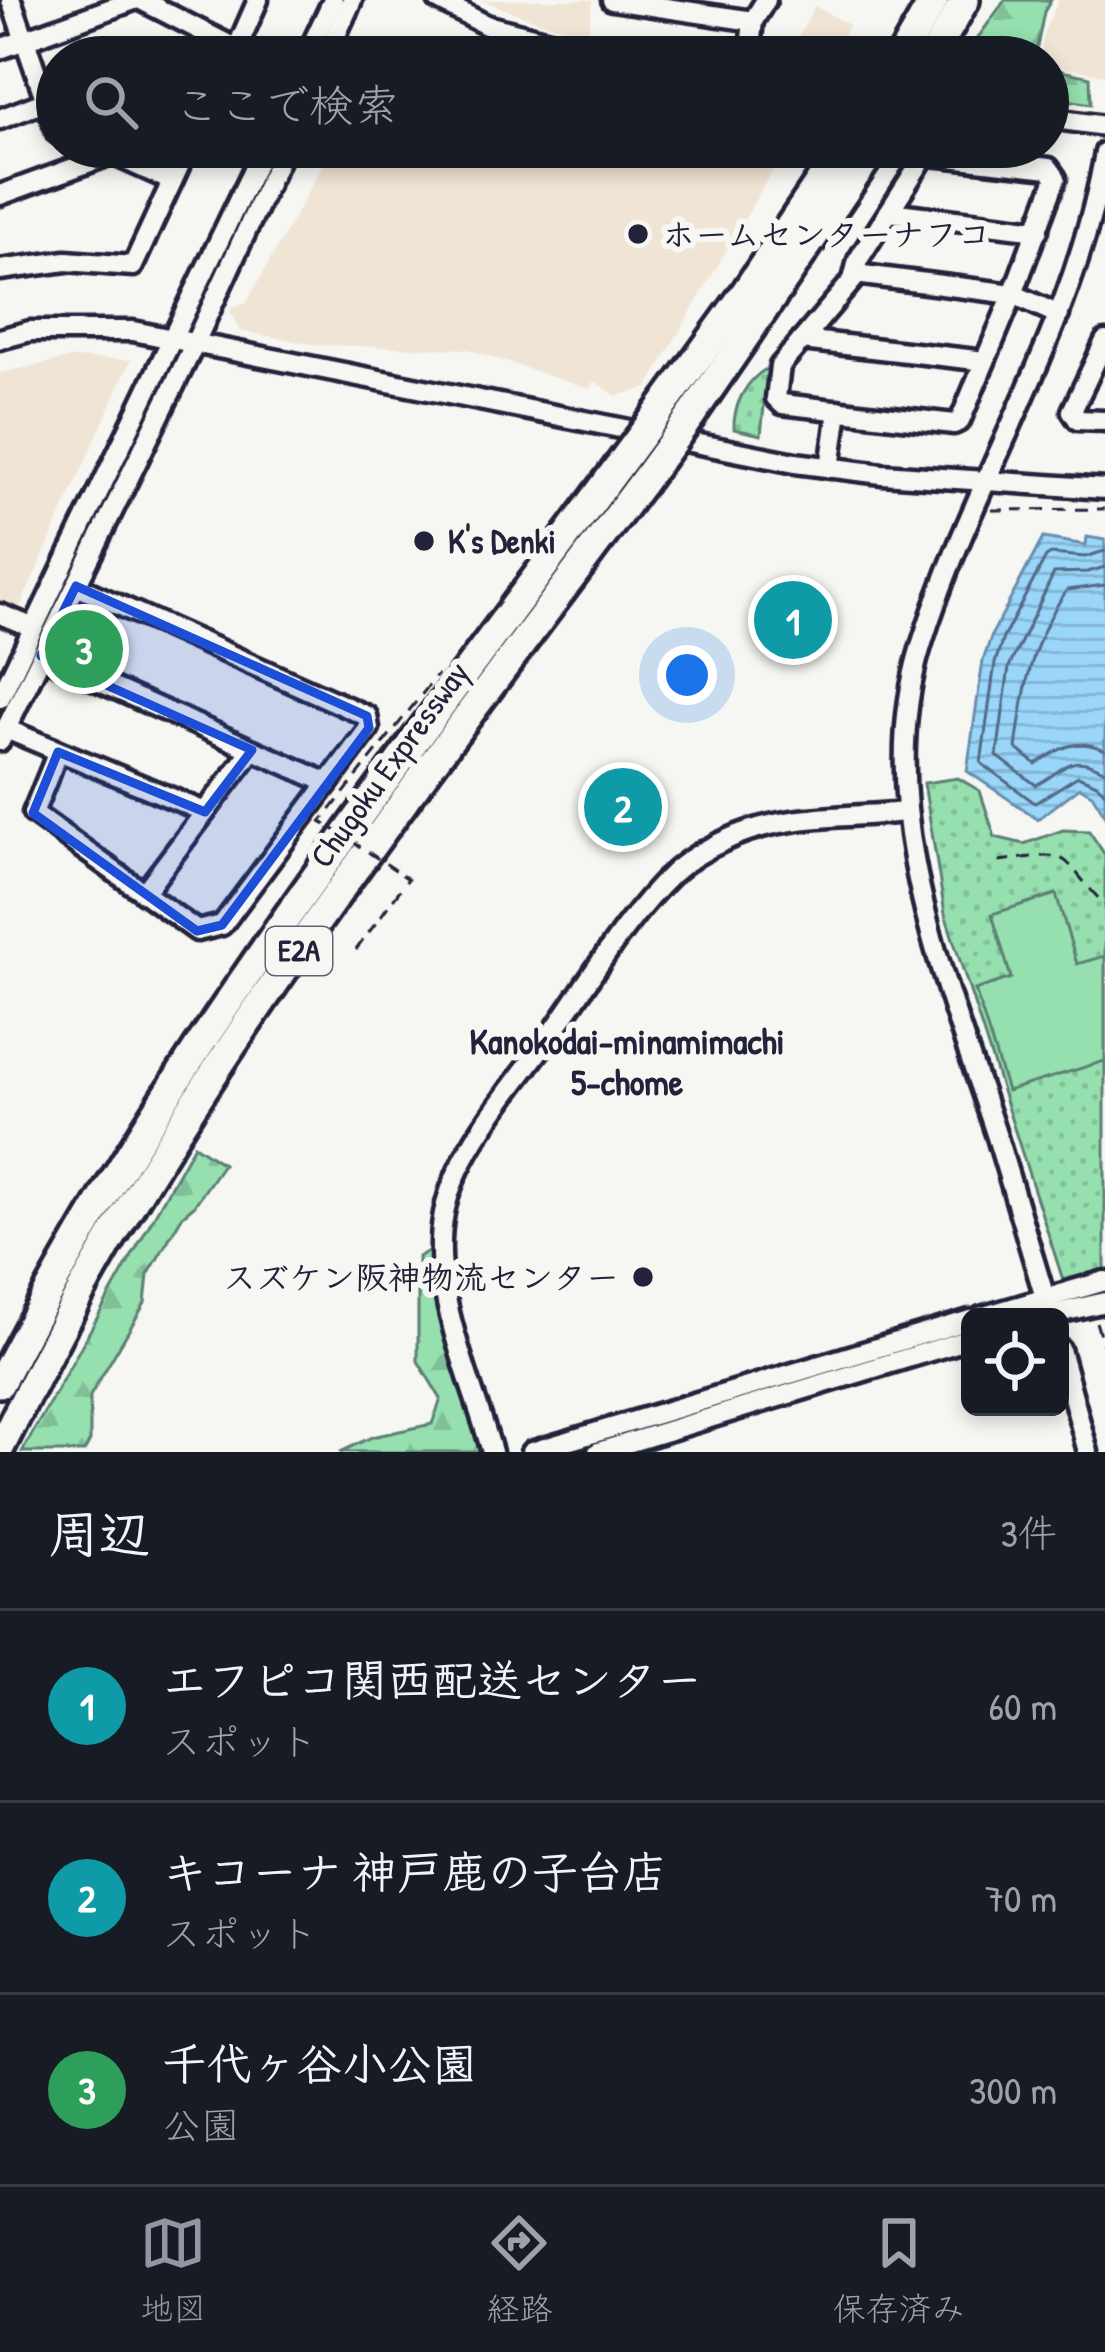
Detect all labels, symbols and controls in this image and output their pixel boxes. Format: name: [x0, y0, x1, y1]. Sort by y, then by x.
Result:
search box: [36, 36, 1069, 168]
icon: search: [78, 69, 144, 135]
text: ここで検索: [174, 74, 399, 135]
place label: ホームセンターナフコ: [662, 212, 991, 256]
marker: ホームセンターナフコ: [625, 221, 651, 247]
place label: K's Denki: [448, 519, 556, 563]
marker: K's Denki: [411, 528, 437, 554]
pin: 1: [754, 575, 832, 665]
pin: 3: [45, 604, 123, 694]
your location: [657, 645, 717, 705]
street label: Chugoku Expressway: [299, 652, 479, 876]
pin: 2: [584, 762, 662, 852]
road number: E2A: [266, 927, 332, 975]
district label: Kanokodai-minamimachi 5-chome: [469, 1016, 785, 1106]
place label: スズケン阪神物流センター: [223, 1255, 619, 1299]
marker: スズケン阪神物流センター: [630, 1264, 656, 1290]
map controls: [961, 1308, 1069, 1416]
button: locate: [961, 1308, 1069, 1416]
text: 周辺: [48, 1499, 150, 1568]
text: 3件: [1001, 1506, 1057, 1559]
text: エフピコ関西配送センター: [162, 1649, 702, 1710]
text: 1: [80, 1679, 94, 1732]
text: 60 m: [988, 1679, 1057, 1732]
text: スポット: [162, 1714, 318, 1767]
text: キコーナ 神戸鹿の子台店: [162, 1841, 667, 1902]
text: 2: [78, 1871, 96, 1924]
text: 70 m: [985, 1871, 1057, 1924]
text: スポット: [162, 1906, 318, 1959]
text: 千代ヶ谷小公園: [162, 2033, 477, 2094]
text: 3: [78, 2063, 96, 2116]
text: 300 m: [969, 2063, 1057, 2116]
text: 公園: [162, 2098, 240, 2151]
tab: 地図: [140, 2210, 206, 2330]
tab: 経路: [486, 2210, 552, 2330]
tab: 保存済み: [833, 2210, 965, 2330]

